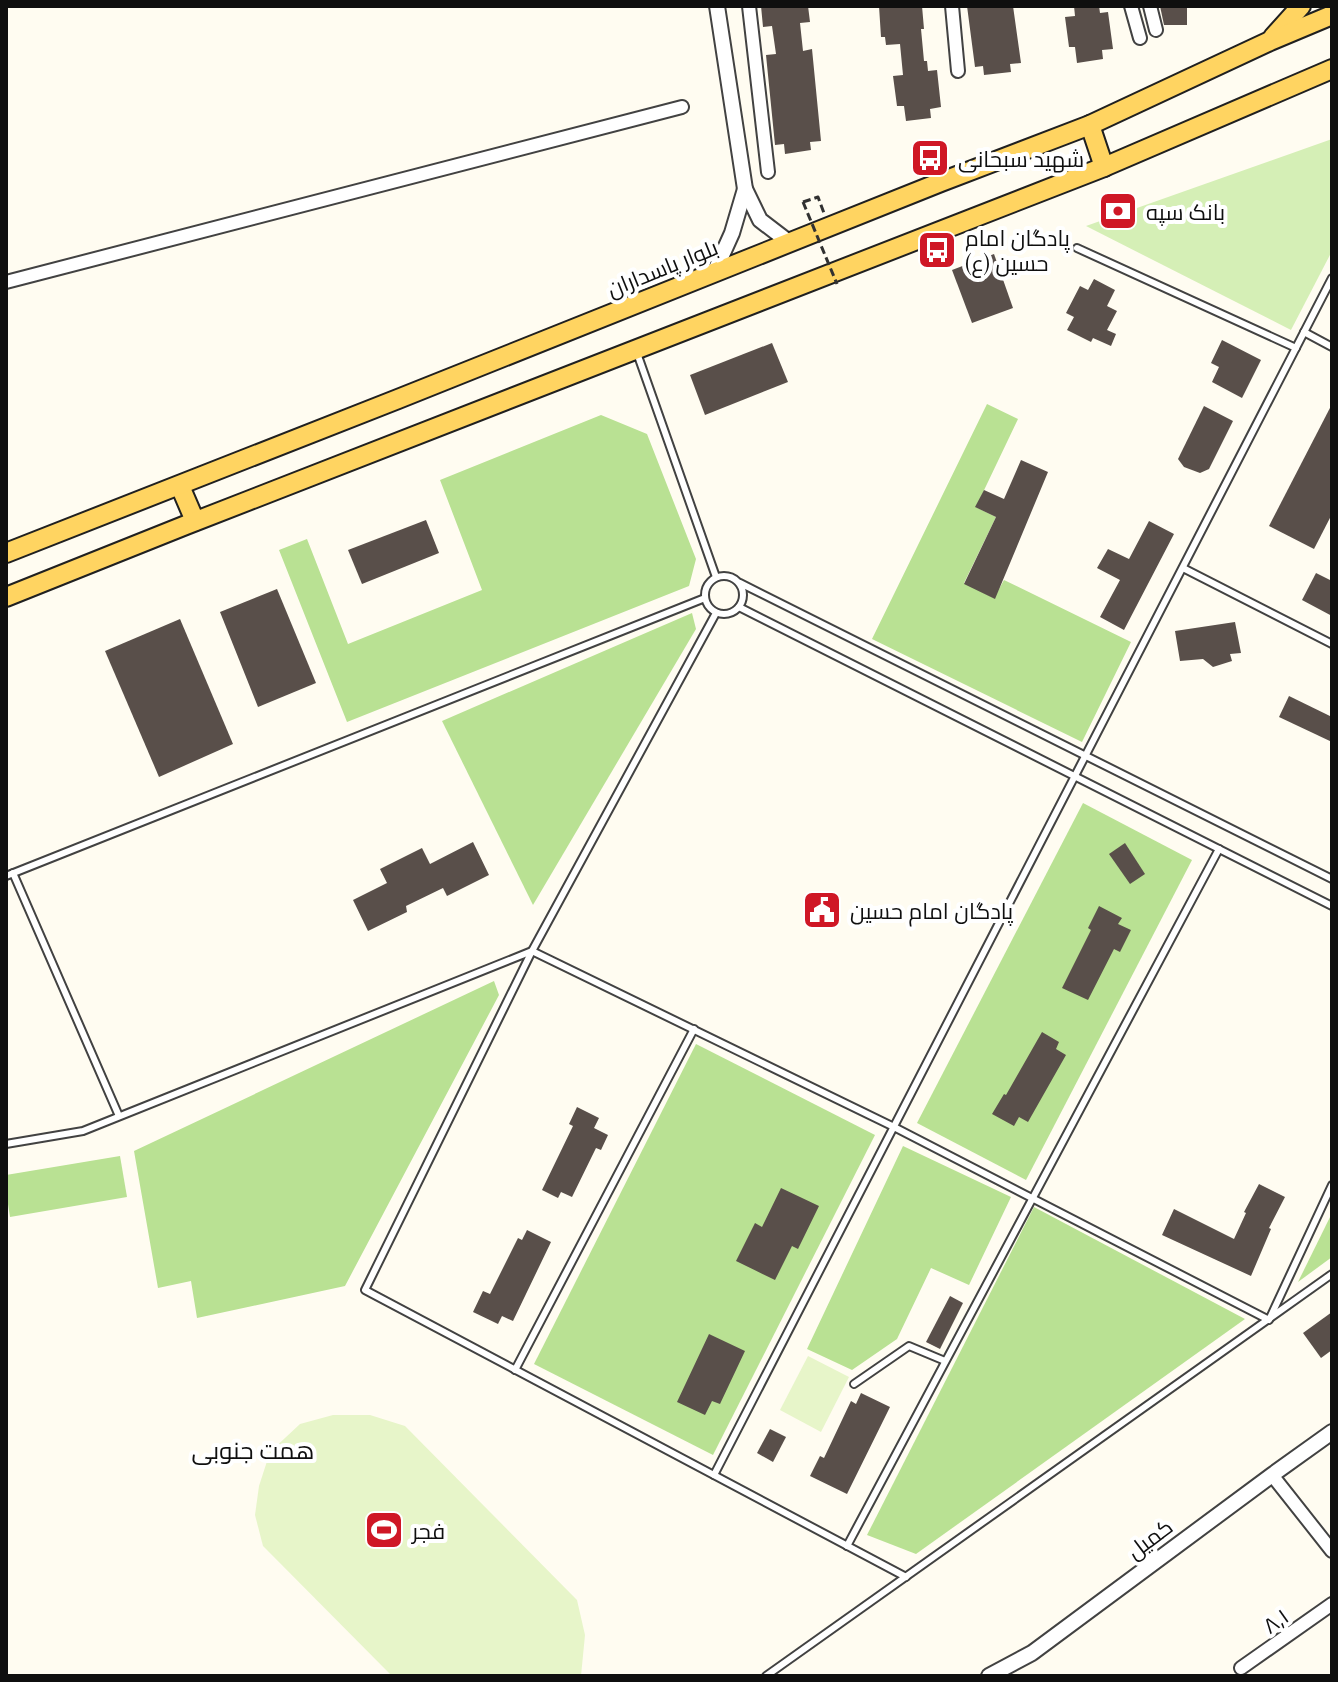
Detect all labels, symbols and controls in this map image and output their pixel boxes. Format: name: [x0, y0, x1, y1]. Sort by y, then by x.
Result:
bus stop icon: شهید سبحانی: [909, 137, 951, 179]
place label: شهید سبحانی: [958, 143, 1084, 173]
bank icon: بانک سپه: [1097, 190, 1139, 232]
place label: بانک سپه: [1146, 196, 1225, 226]
place label: پادگان امام حسین (ع): [965, 222, 1070, 278]
bus stop icon: پادگان امام حسین (ع): [916, 229, 958, 271]
street label: بلوار پاسداران: [602, 231, 722, 304]
public building icon: پادگان امام حسین: [801, 889, 843, 931]
place label: پادگان امام حسین: [850, 895, 1013, 927]
district label: همت جنوبی: [192, 1433, 314, 1465]
sports icon: فجر: [363, 1509, 405, 1551]
street label: کمیل: [1120, 1511, 1178, 1565]
place label: فجر: [410, 1515, 445, 1545]
street label: ۸٫۱: [1256, 1600, 1294, 1640]

